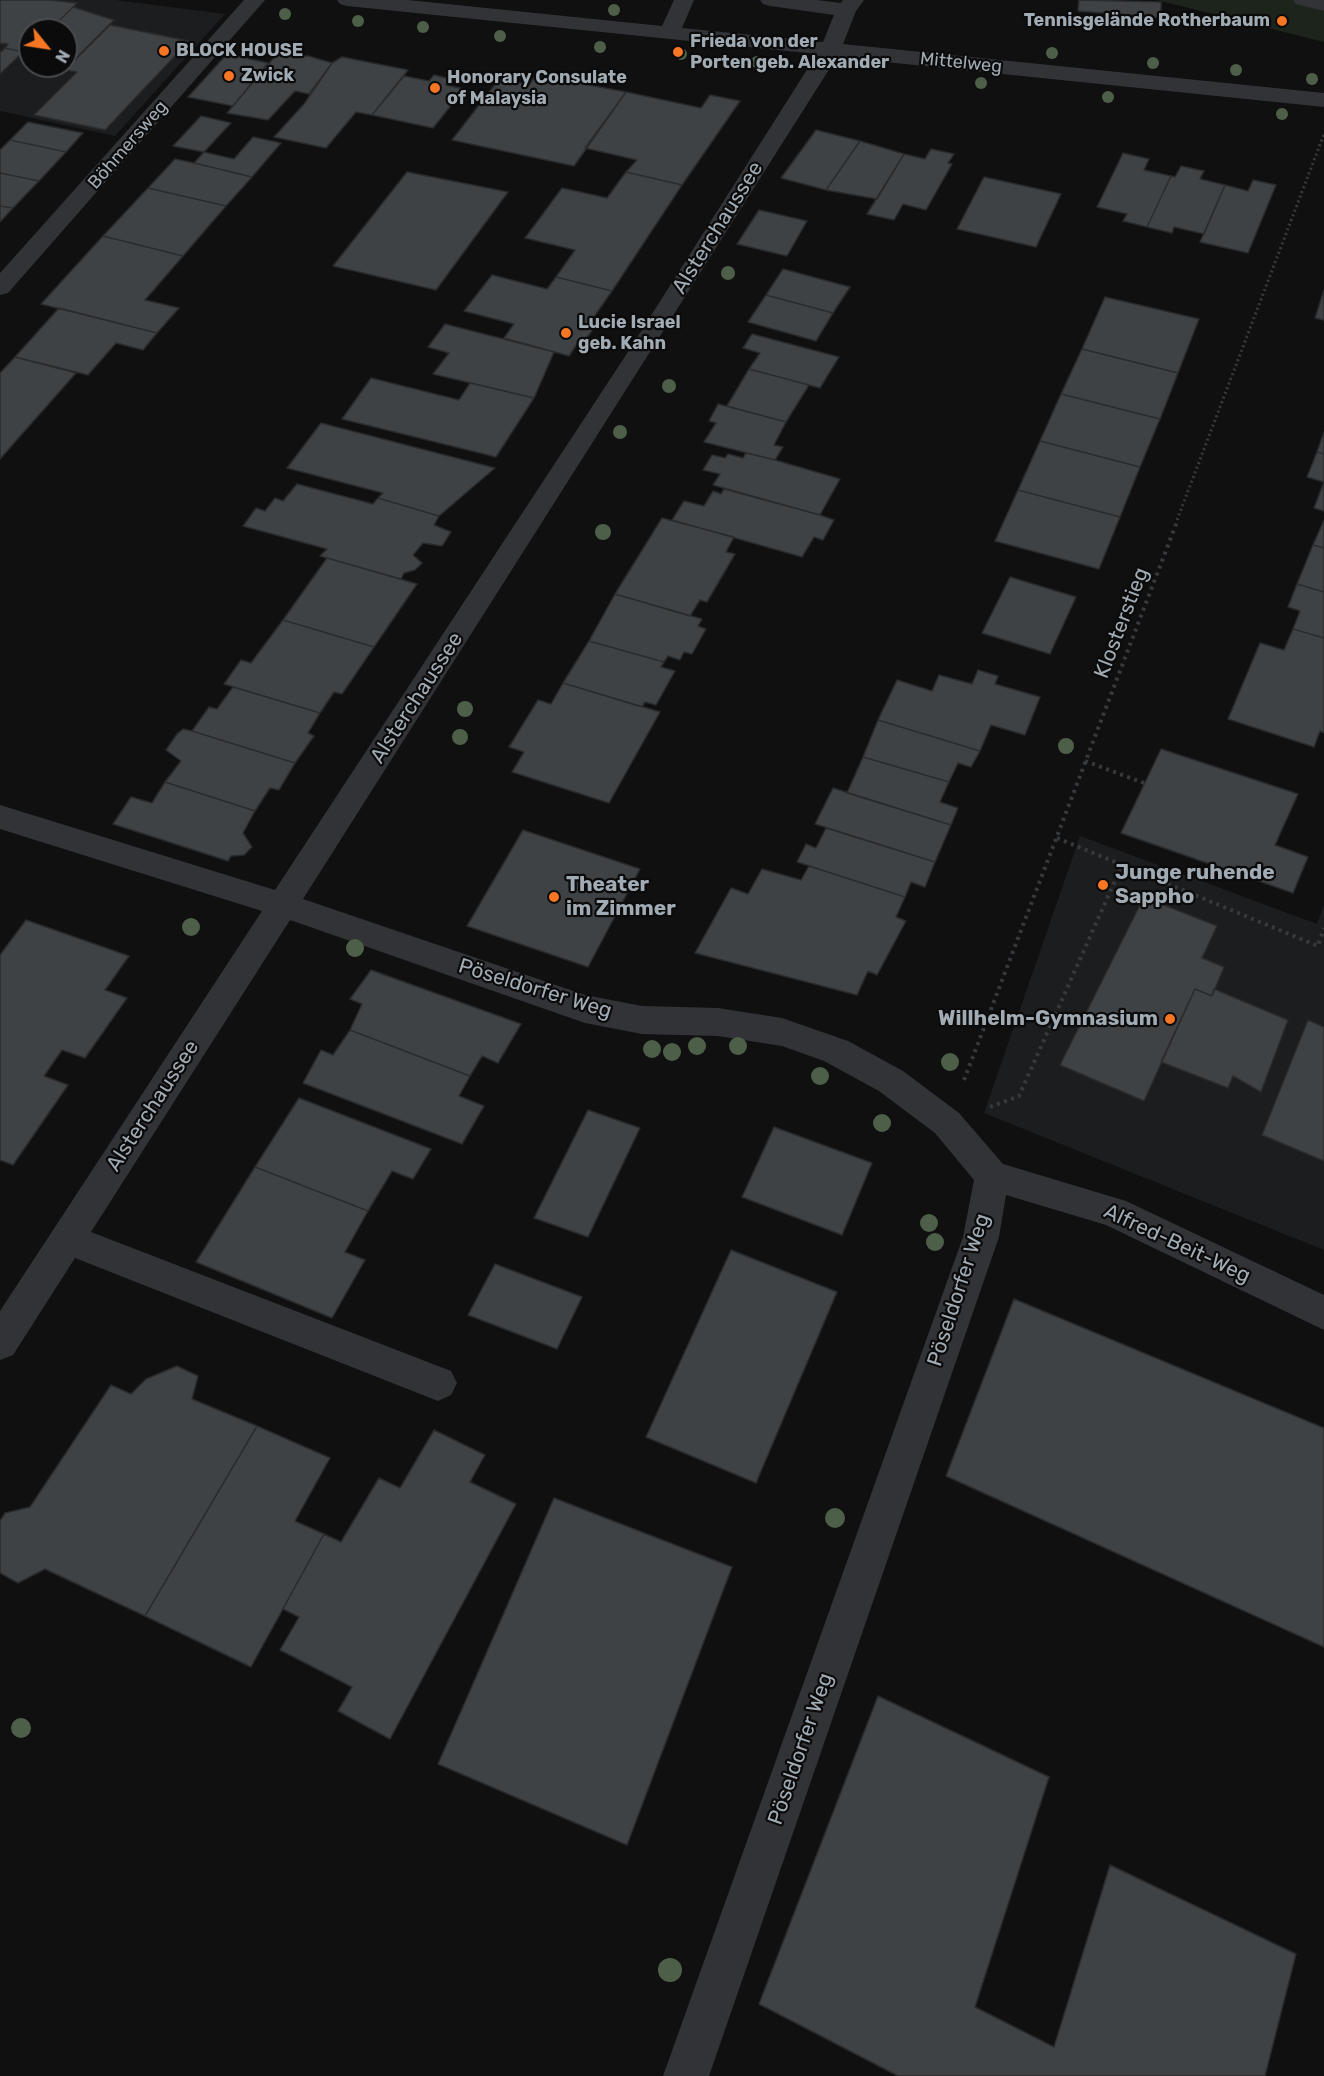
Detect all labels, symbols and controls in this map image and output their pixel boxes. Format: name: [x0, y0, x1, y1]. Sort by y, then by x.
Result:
place label: Tennisgelände Rotherbaum: [1024, 10, 1270, 32]
marker: Tennisgelände Rotherbaum: [1275, 14, 1289, 28]
north arrow: [18, 18, 78, 78]
place label: Frieda von der Porten geb. Alexander: [690, 31, 889, 74]
place label: BLOCK HOUSE: [176, 40, 303, 62]
marker: BLOCK HOUSE: [157, 44, 171, 58]
marker: Frieda von der Porten geb. Alexander: [671, 45, 685, 59]
text: N: [51, 47, 73, 66]
street label: Mittelweg: [919, 48, 1003, 78]
place label: Zwick: [241, 65, 294, 87]
place label: Honorary Consulate of Malaysia: [447, 67, 627, 110]
marker: Zwick: [222, 69, 236, 83]
marker: Honorary Consulate of Malaysia: [428, 81, 442, 95]
street label: Böhmersweg: [84, 96, 172, 194]
street label: Alsterchaussee: [667, 157, 769, 299]
place label: Lucie Israel geb. Kahn: [578, 312, 681, 354]
marker: Lucie Israel geb. Kahn: [559, 326, 573, 340]
street label: Klosterstieg: [1089, 564, 1155, 682]
street label: Alsterchaussee: [365, 628, 469, 768]
place label: Junge ruhende Sappho: [1115, 860, 1275, 910]
place label: Theater im Zimmer: [566, 872, 676, 922]
marker: Junge ruhende Sappho: [1096, 878, 1110, 892]
marker: Theater im Zimmer: [547, 890, 561, 904]
street label: Pöseldorfer Weg: [455, 954, 615, 1024]
place label: Willhelm-Gymnasium: [938, 1006, 1158, 1032]
marker: Willhelm-Gymnasium: [1163, 1012, 1177, 1026]
street label: Alsterchaussee: [101, 1036, 205, 1176]
street label: Alfred-Beit-Weg: [1100, 1199, 1254, 1289]
street label: Pöseldorfer Weg: [922, 1211, 996, 1369]
street label: Pöseldorfer Weg: [763, 1670, 839, 1828]

